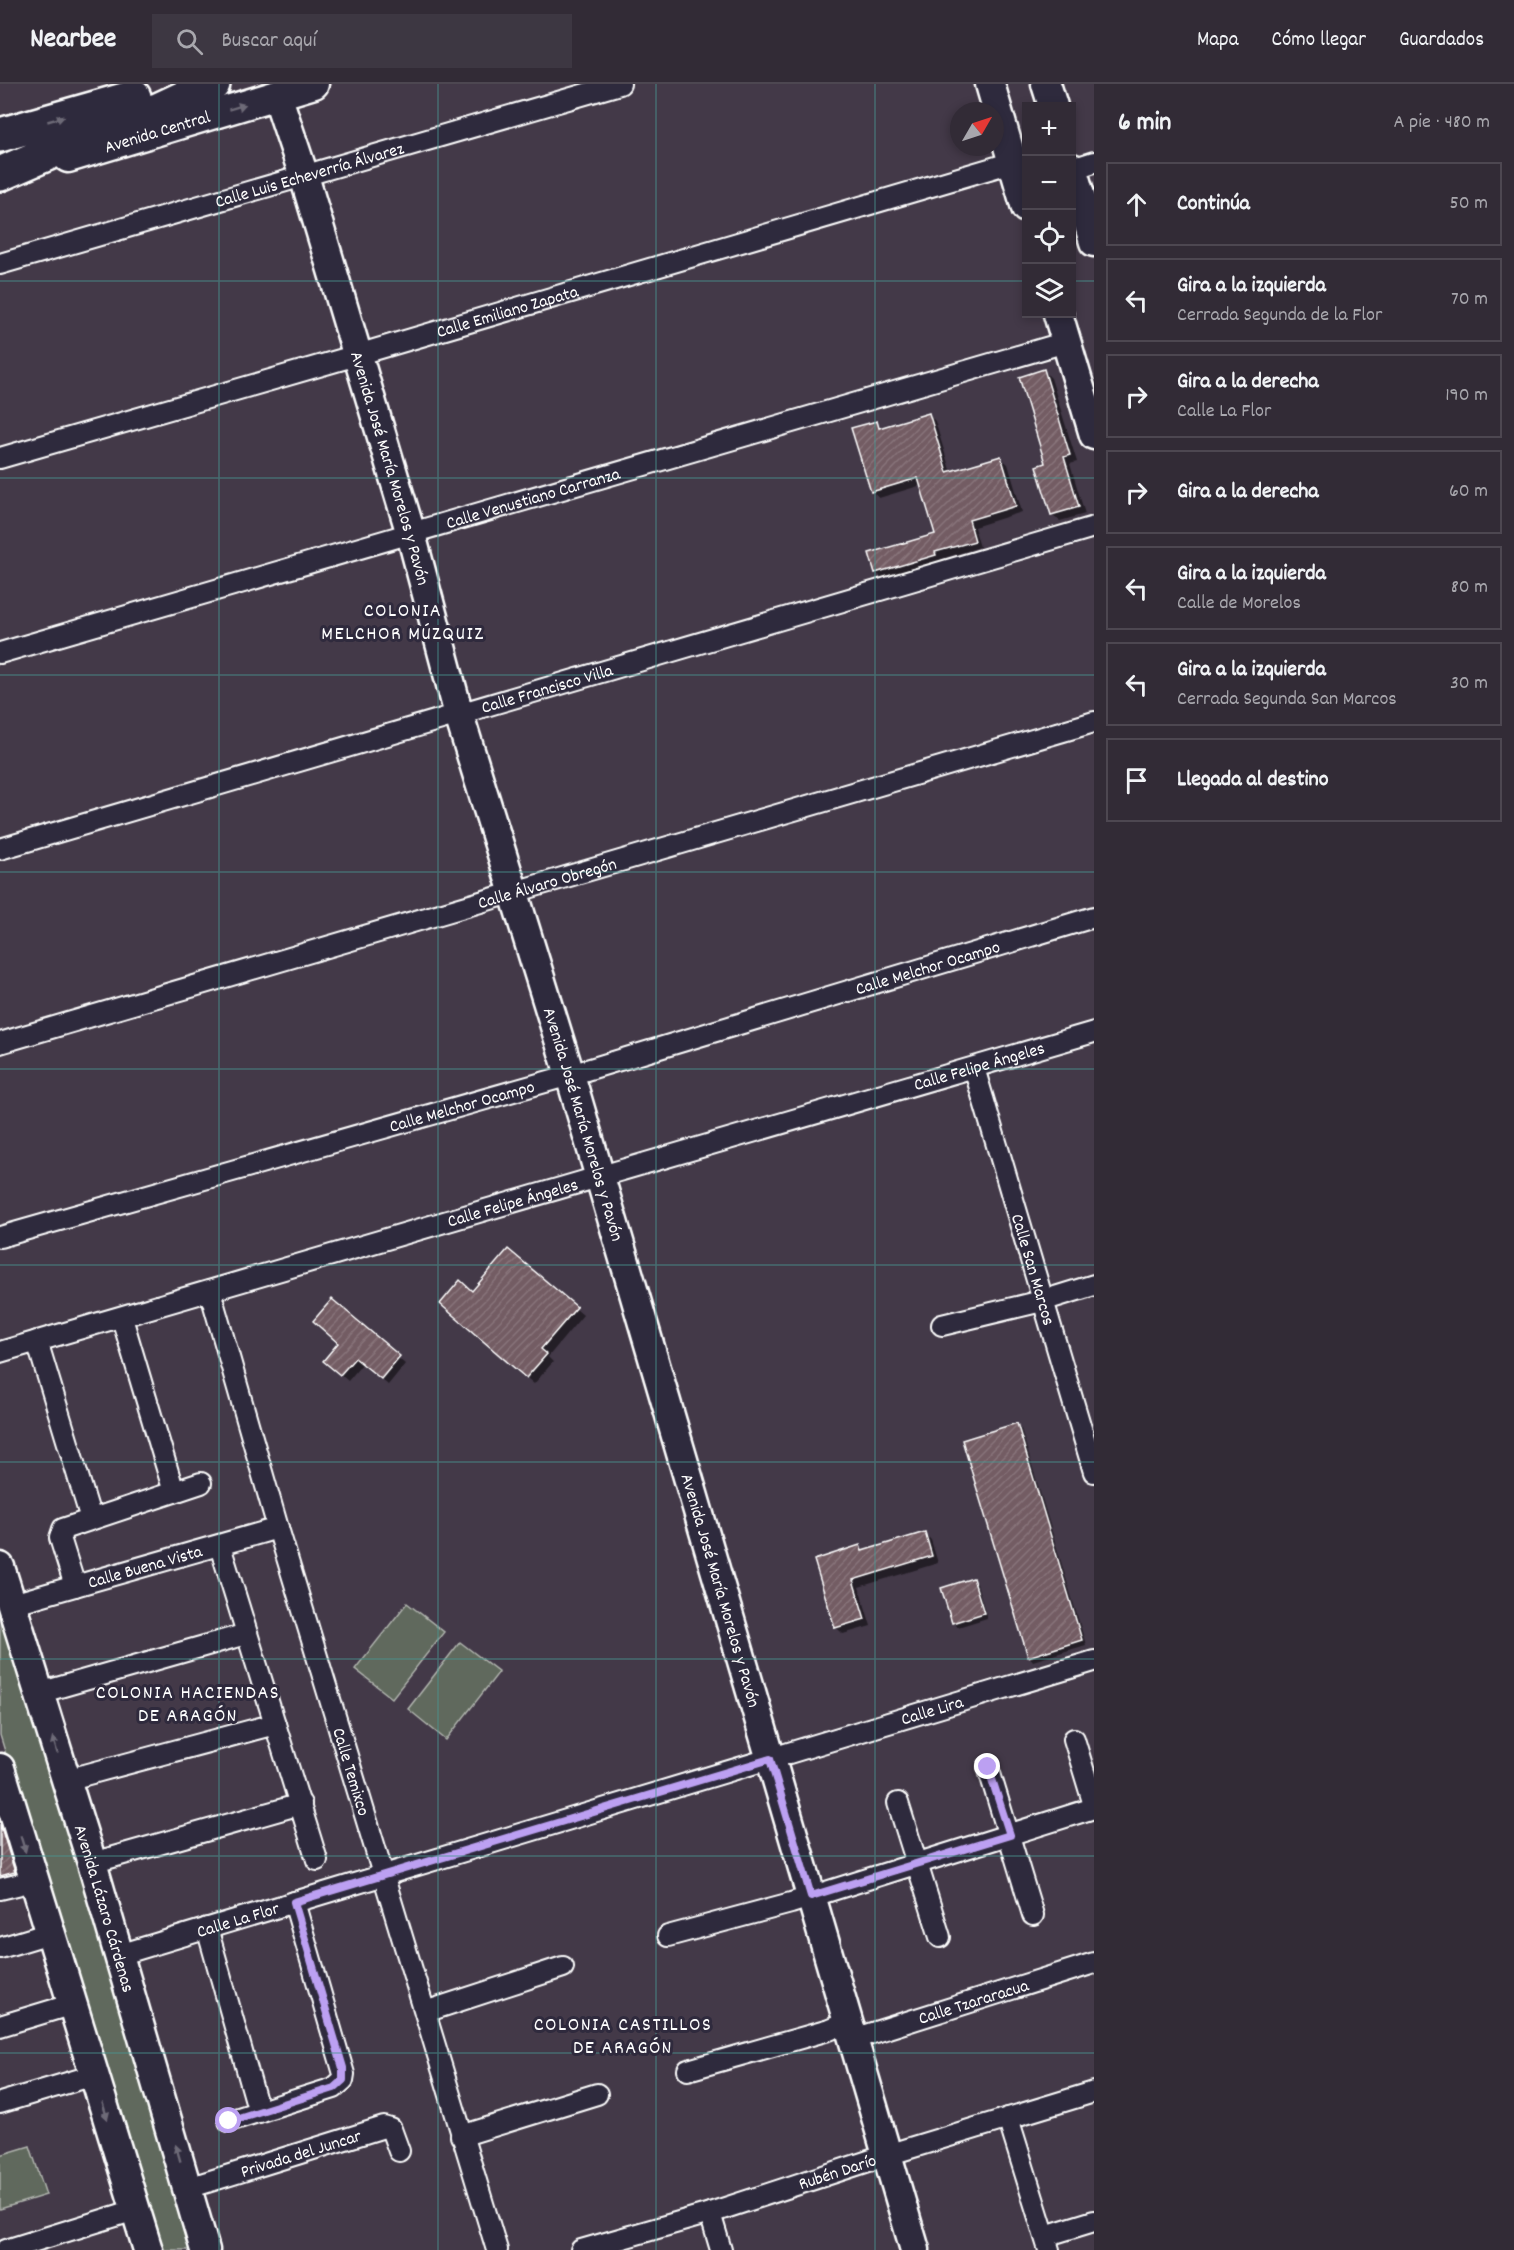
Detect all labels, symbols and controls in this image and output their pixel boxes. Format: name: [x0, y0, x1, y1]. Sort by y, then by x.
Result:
search box: [152, 14, 572, 68]
text: Nearbee: [30, 21, 116, 61]
icon: search: [173, 25, 206, 58]
text: Buscar aquí: [221, 26, 317, 57]
text: Mapa: [1197, 26, 1239, 56]
text: Cómo llegar: [1272, 26, 1366, 56]
text: Guardados: [1399, 26, 1484, 56]
one-way arrow: [228, 102, 246, 111]
north arrow: [950, 102, 1004, 156]
map controls: [1022, 102, 1076, 318]
button: +: [1022, 102, 1076, 156]
text: 6 min: [1118, 105, 1171, 142]
street label: Avenida Central: [102, 106, 214, 161]
text: A pie · 480 m: [1394, 109, 1490, 137]
one-way arrow: [47, 114, 65, 123]
street label: Calle Luis Echeverría Álvarez: [213, 137, 407, 216]
button: −: [1022, 156, 1076, 210]
icon: ahead: [1120, 188, 1153, 221]
text: Continúa: [1177, 189, 1250, 220]
text: 50 m: [1450, 190, 1488, 218]
button: locate: [1022, 210, 1076, 264]
button: layers: [1022, 264, 1076, 318]
text: Gira a la izquierda: [1177, 271, 1326, 302]
street label: Calle Emiliano Zapata: [434, 280, 582, 346]
icon: left: [1120, 284, 1153, 317]
text: 70 m: [1451, 286, 1488, 314]
text: Cerrada Segunda de la Flor: [1177, 302, 1382, 330]
street label: Avenida José María Morelos y Pavón: [342, 349, 434, 588]
text: Gira a la derecha: [1177, 367, 1319, 398]
icon: right: [1120, 380, 1153, 413]
text: 190 m: [1445, 382, 1488, 410]
text: Calle La Flor: [1177, 398, 1271, 426]
street label: Calle Venustiano Carranza: [444, 463, 624, 537]
icon: right: [1120, 476, 1153, 509]
text: Gira a la derecha: [1177, 477, 1319, 508]
text: 60 m: [1449, 478, 1488, 506]
text: Gira a la izquierda: [1177, 559, 1326, 590]
icon: left: [1120, 572, 1153, 605]
text: 80 m: [1451, 574, 1488, 602]
text: Calle de Morelos: [1177, 590, 1301, 618]
district label: COLONIA MELCHOR MÚZQUIZ: [321, 598, 485, 649]
text: Gira a la izquierda: [1177, 655, 1326, 686]
street label: Calle Francisco Villa: [479, 659, 617, 722]
icon: left: [1120, 668, 1153, 701]
text: 30 m: [1450, 670, 1488, 698]
text: Cerrada Segunda San Marcos: [1177, 686, 1397, 714]
icon: arrive: [1120, 764, 1153, 797]
text: Llegada al destino: [1177, 765, 1329, 796]
street label: Calle Álvaro Obregón: [475, 853, 620, 917]
street label: Calle Melchor Ocampo: [853, 936, 1004, 1003]
street label: Avenida José María Morelos y Pavón: [535, 1005, 628, 1245]
street label: Calle Felipe Ángeles: [911, 1037, 1048, 1099]
street label: Calle Melchor Ocampo: [387, 1076, 538, 1141]
street label: Calle Felipe Ángeles: [445, 1174, 582, 1235]
street label: Calle San Marcos: [1003, 1211, 1060, 1329]
street label: Avenida José María Morelos y Pavón: [673, 1471, 765, 1711]
street label: Calle Buena Vista: [85, 1540, 206, 1597]
district label: COLONIA HACIENDAS DE ARAGÓN: [96, 1680, 280, 1731]
street label: Calle Lira: [898, 1691, 967, 1733]
street label: Calle Temixco: [324, 1725, 375, 1819]
one-way arrow: [50, 1736, 59, 1754]
route end: [974, 1753, 1000, 1779]
street label: Avenida Lázaro Cárdenas: [66, 1822, 139, 1996]
one-way arrow: [19, 1835, 28, 1853]
street label: Calle La Flor: [194, 1897, 283, 1946]
street label: Calle Tzararacua: [916, 1974, 1033, 2033]
district label: COLONIA CASTILLOS DE ARAGÓN: [534, 2012, 712, 2063]
one-way arrow: [101, 2102, 110, 2120]
route start: [215, 2107, 241, 2133]
street label: Privada del Juncar: [238, 2125, 365, 2186]
one-way arrow: [173, 2144, 182, 2162]
street label: Rubén Darío: [796, 2149, 880, 2198]

